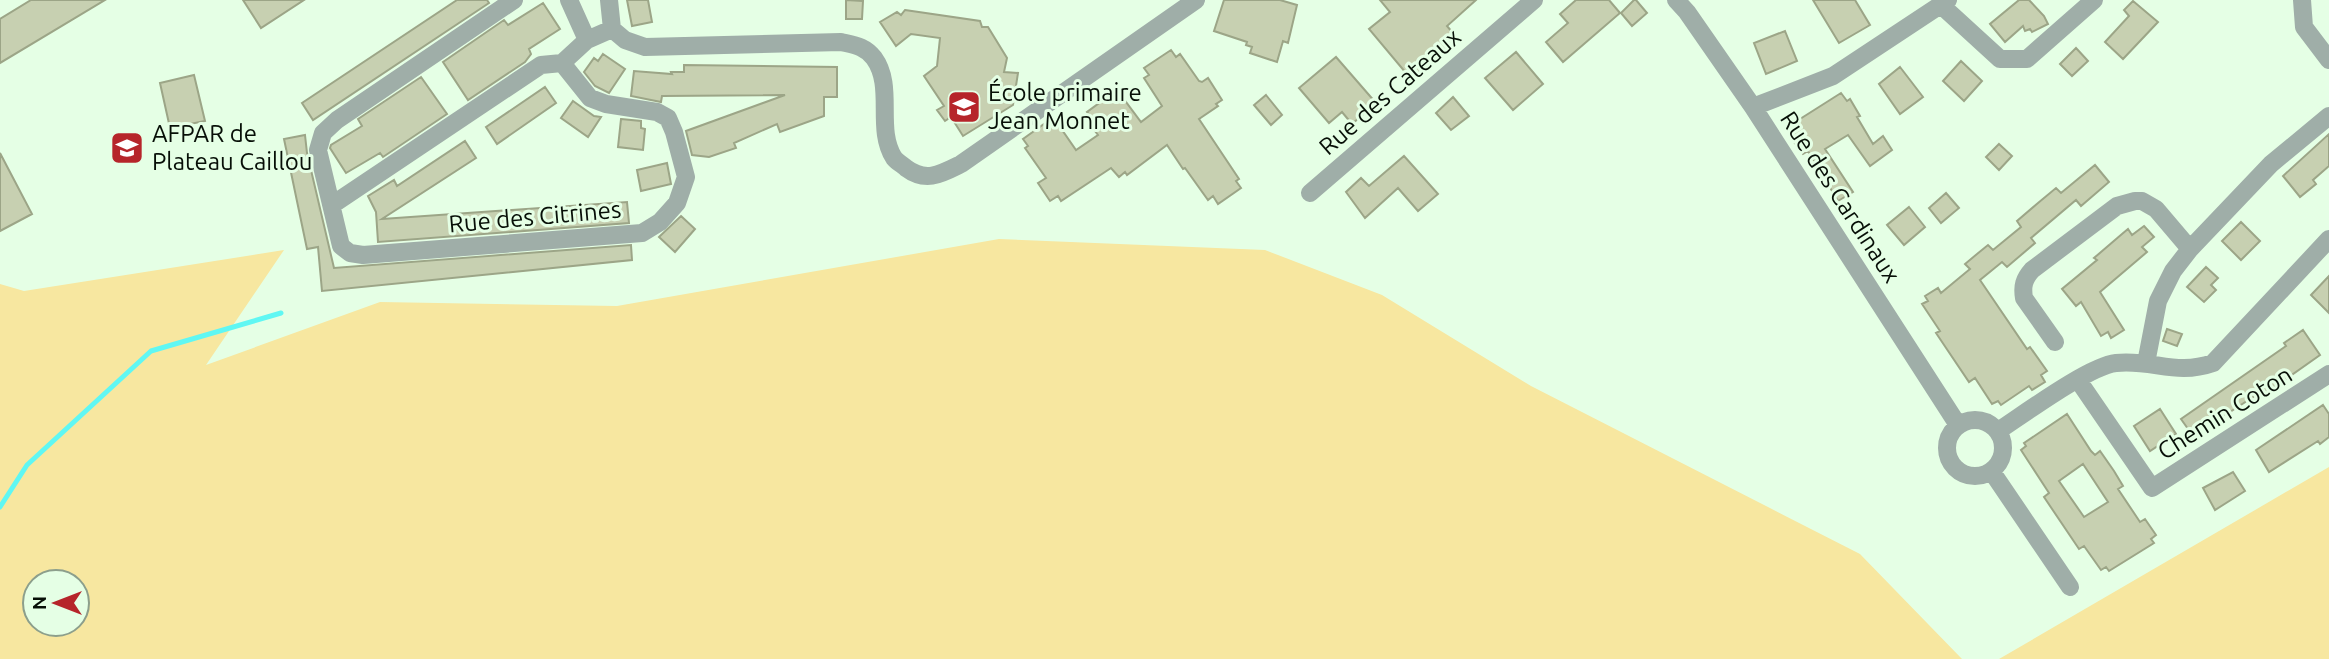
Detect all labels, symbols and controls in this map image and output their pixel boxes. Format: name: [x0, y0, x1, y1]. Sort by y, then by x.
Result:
street label: Rue des Cateaux: [1313, 23, 1466, 160]
place label: École primaire Jean Monnet: [988, 78, 1142, 134]
school or university icon: École primaire Jean Monnet: [945, 88, 983, 126]
street label: Rue des Cardinaux: [1775, 106, 1906, 287]
place label: AFPAR de Plateau Caillou: [152, 120, 312, 175]
school or university icon: AFPAR de Plateau Caillou: [108, 129, 146, 167]
street label: Rue des Citrines: [448, 196, 622, 237]
street label: Chemin Coton: [2153, 361, 2297, 465]
north arrow: [21, 568, 91, 638]
text: N: [28, 596, 50, 610]

